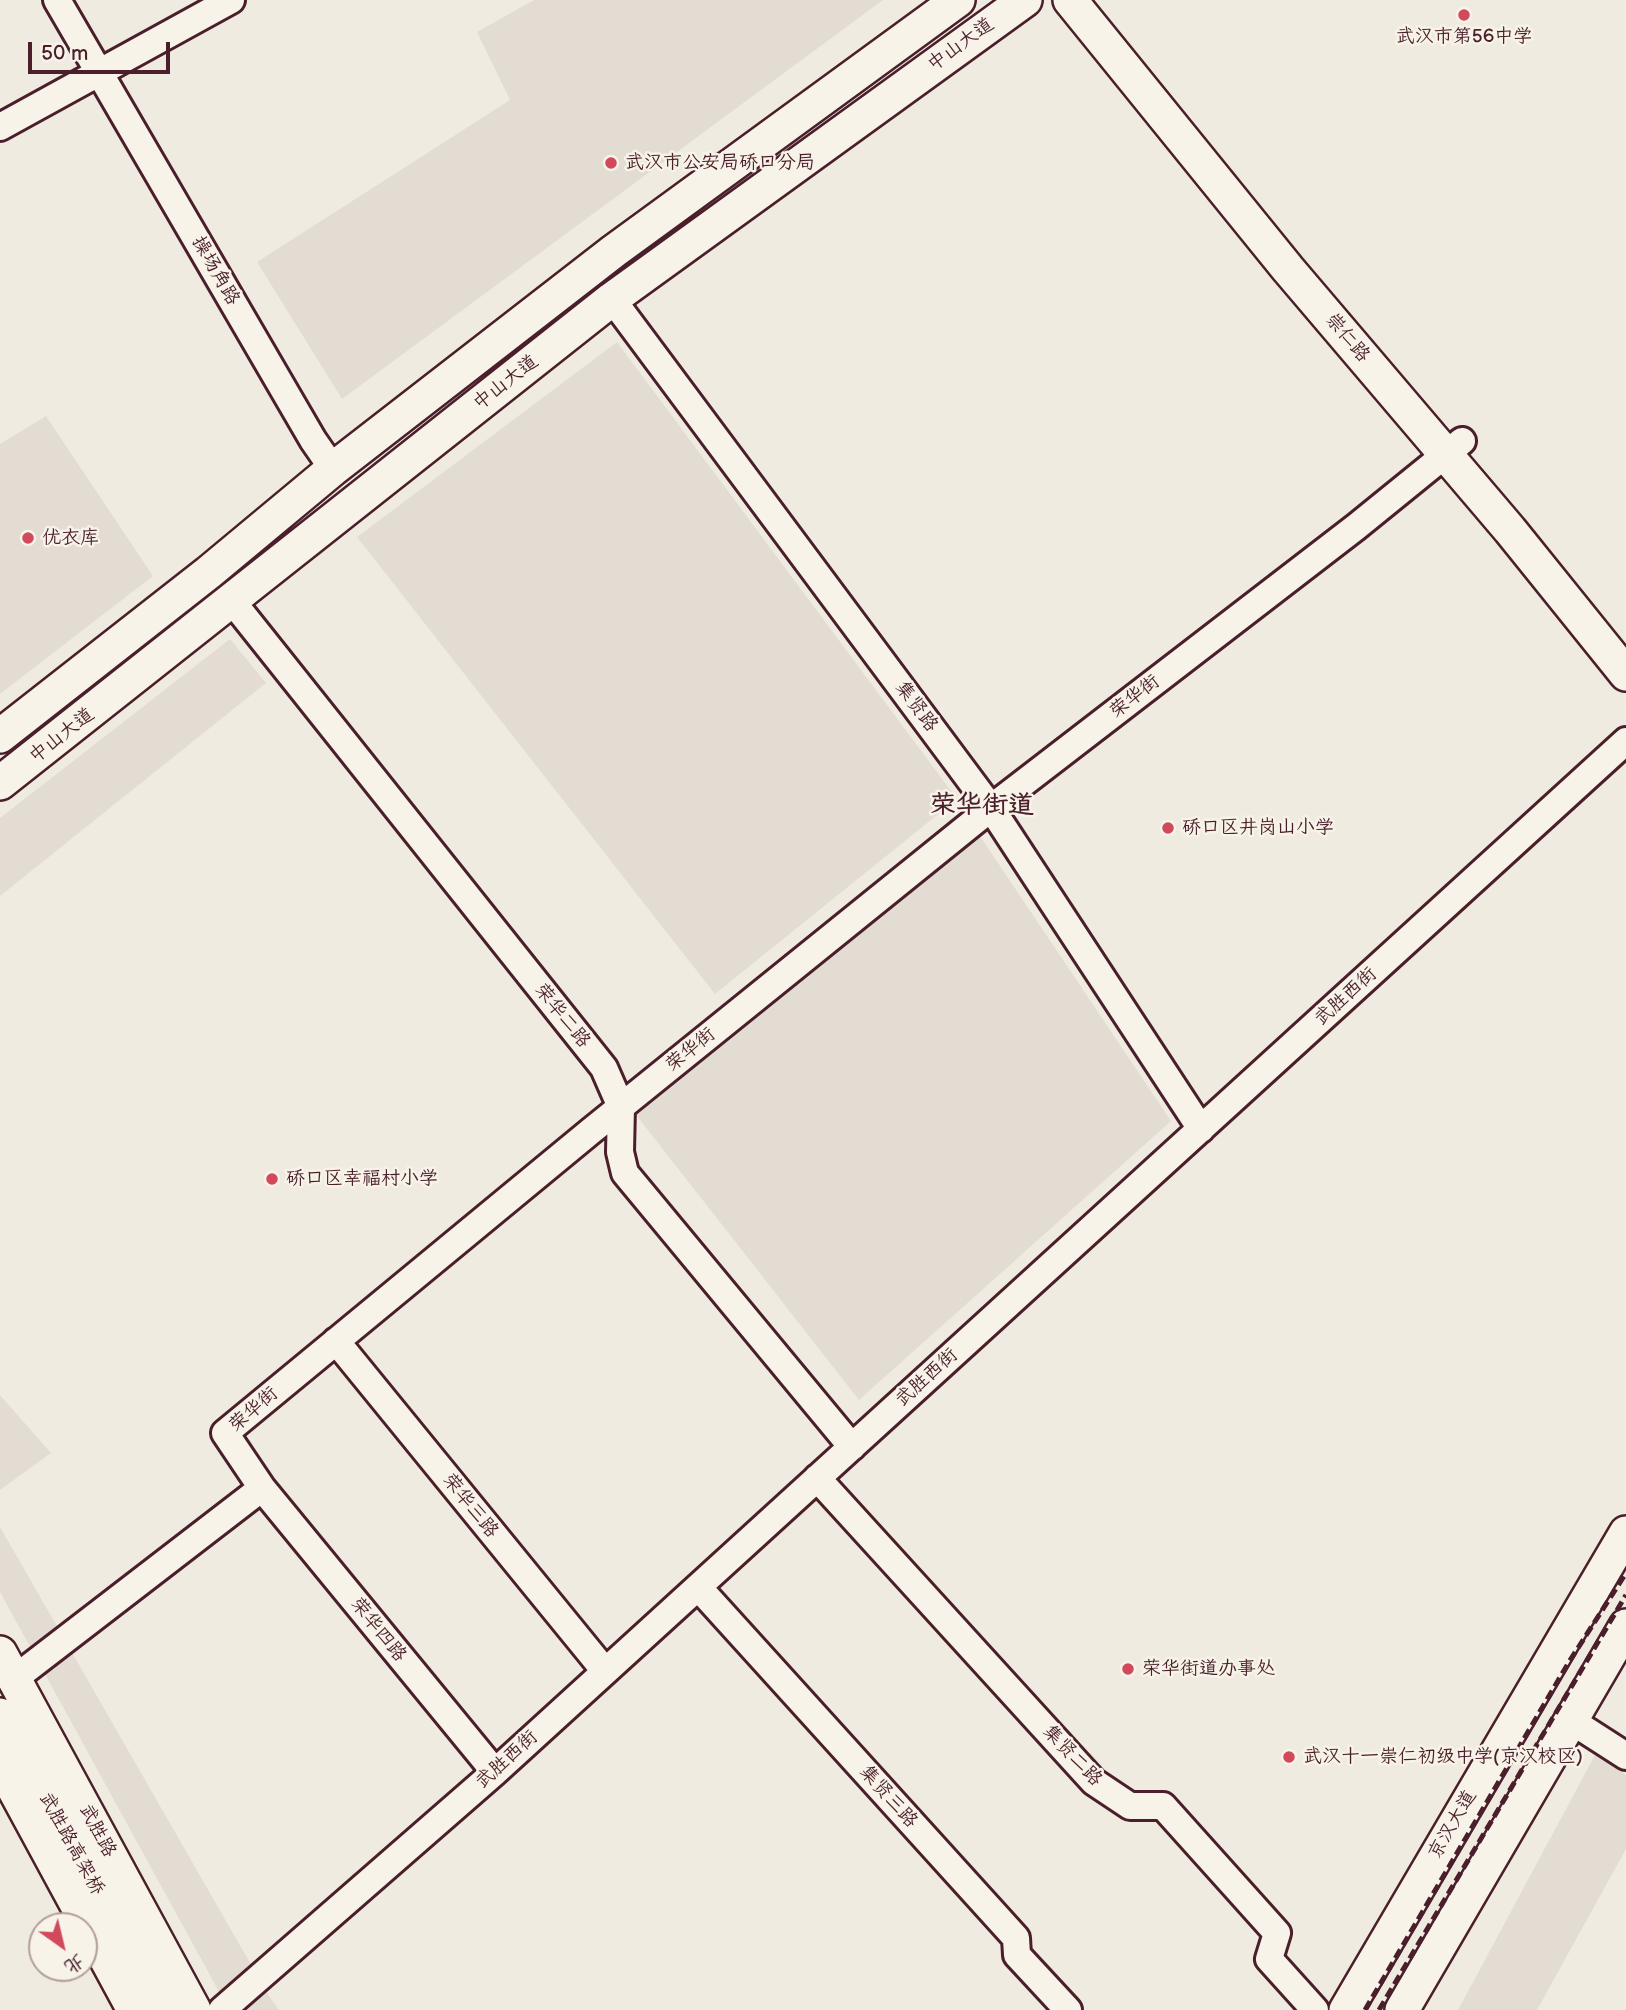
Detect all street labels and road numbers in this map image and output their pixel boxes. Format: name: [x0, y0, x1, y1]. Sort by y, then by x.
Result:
street label: 中山大道: [924, 13, 998, 77]
street label: 操场角路: [186, 232, 244, 310]
street label: 崇仁路: [1320, 309, 1374, 367]
street label: 中山大道: [469, 351, 543, 415]
street label: 荣华街: [1106, 670, 1164, 724]
street label: 集贤路: [890, 677, 942, 737]
street label: 中山大道: [25, 704, 99, 768]
street label: 武胜西街: [1310, 963, 1382, 1031]
street label: 荣华二路: [529, 979, 595, 1053]
street label: 荣华街: [662, 1023, 720, 1077]
street label: 武胜西街: [891, 1344, 963, 1412]
street label: 荣华街: [225, 1383, 283, 1437]
street label: 荣华三路: [437, 1469, 503, 1543]
street label: 荣华四路: [345, 1593, 411, 1667]
street label: 集贤二路: [1037, 1721, 1107, 1791]
street label: 武胜西街: [471, 1726, 543, 1794]
street label: 集贤三路: [854, 1761, 922, 1833]
street label: 京汉大道: [1424, 1786, 1482, 1864]
street label: 武胜路高架桥: [33, 1789, 109, 1899]
street label: 武胜路: [74, 1800, 120, 1862]

